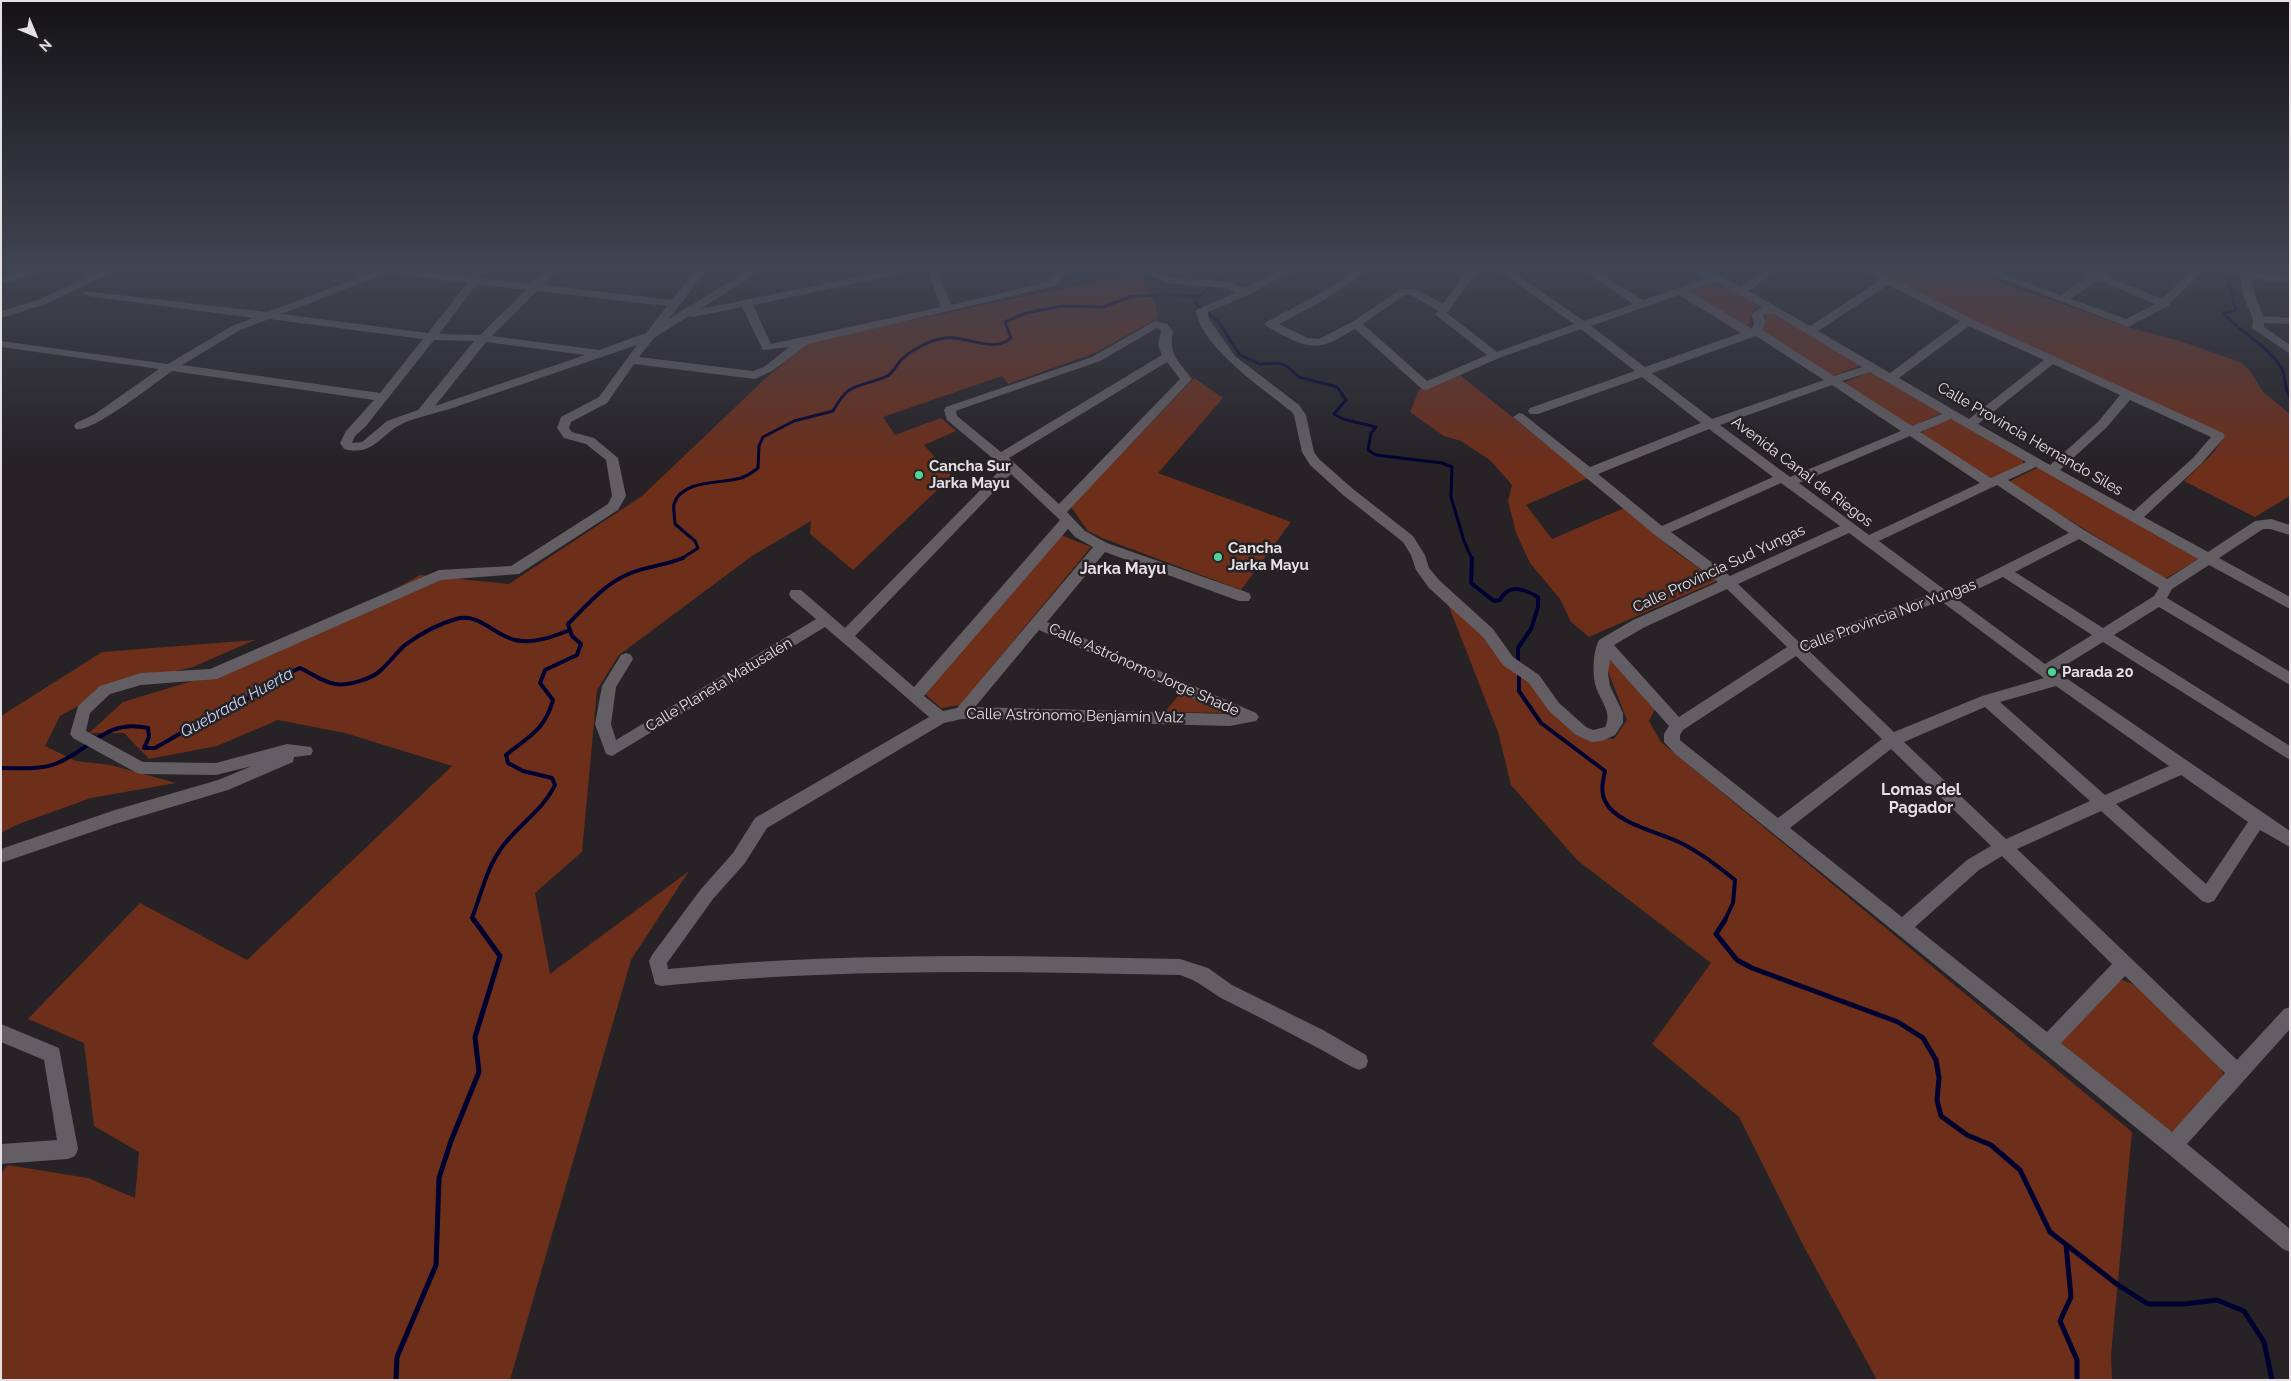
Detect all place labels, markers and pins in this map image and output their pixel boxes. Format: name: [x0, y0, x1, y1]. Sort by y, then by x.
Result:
place label: Cancha Sur Jarka Mayu: [929, 457, 1011, 492]
marker: Cancha Sur Jarka Mayu: [913, 469, 925, 481]
place label: Cancha Jarka Mayu: [1228, 539, 1309, 574]
marker: Cancha Jarka Mayu: [1212, 551, 1224, 563]
place label: Parada 20: [2062, 663, 2134, 681]
marker: Parada 20: [2046, 666, 2058, 678]

